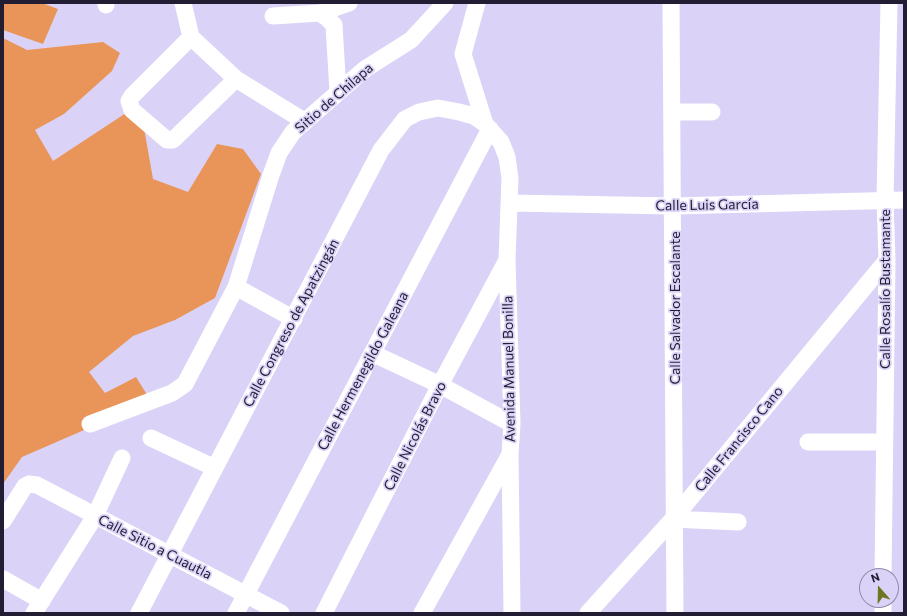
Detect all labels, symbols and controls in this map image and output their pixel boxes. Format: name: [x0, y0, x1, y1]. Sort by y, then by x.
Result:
street label: Sitio de Chilapa: [291, 60, 377, 136]
street label: Calle Luis García: [655, 196, 759, 214]
street label: Calle Rosalío Bustamante: [877, 209, 893, 369]
street label: Calle Salvador Escalante: [667, 231, 683, 385]
street label: Calle Congreso de Apatzingán: [239, 236, 343, 410]
street label: Calle Hermenegildo Galeana: [314, 289, 412, 453]
street label: Avenida Manuel Bonilla: [499, 296, 519, 442]
street label: Calle Nicolás Bravo: [380, 379, 450, 493]
street label: Calle Francisco Cano: [691, 383, 787, 495]
street label: Calle Sitio a Cuautla: [95, 511, 215, 583]
north arrow: [859, 568, 899, 608]
text: N: [869, 570, 881, 585]

